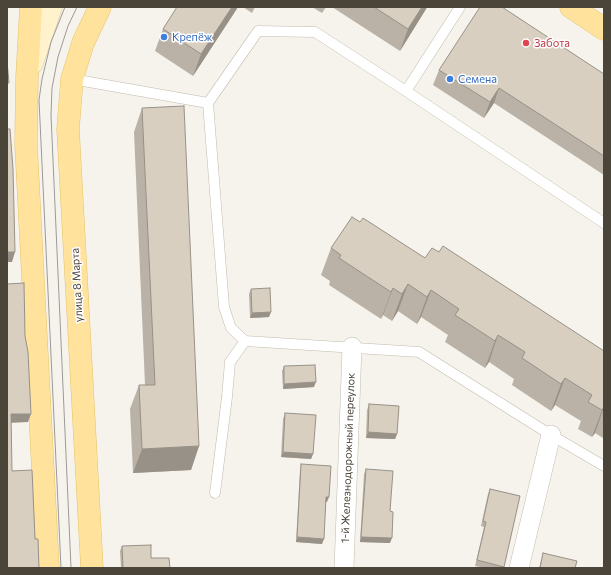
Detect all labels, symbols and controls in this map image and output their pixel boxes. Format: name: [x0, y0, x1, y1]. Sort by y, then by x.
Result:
place label: Крепёж: [172, 30, 212, 44]
marker: Крепёж: [159, 32, 169, 42]
place label: Забота: [534, 36, 570, 50]
marker: Забота: [521, 38, 531, 48]
place label: Семена: [458, 72, 497, 86]
marker: Семена: [445, 74, 455, 84]
street label: улица 8 Марта: [68, 248, 86, 322]
street label: 1-й Железнодорожный переулок: [338, 373, 358, 543]

